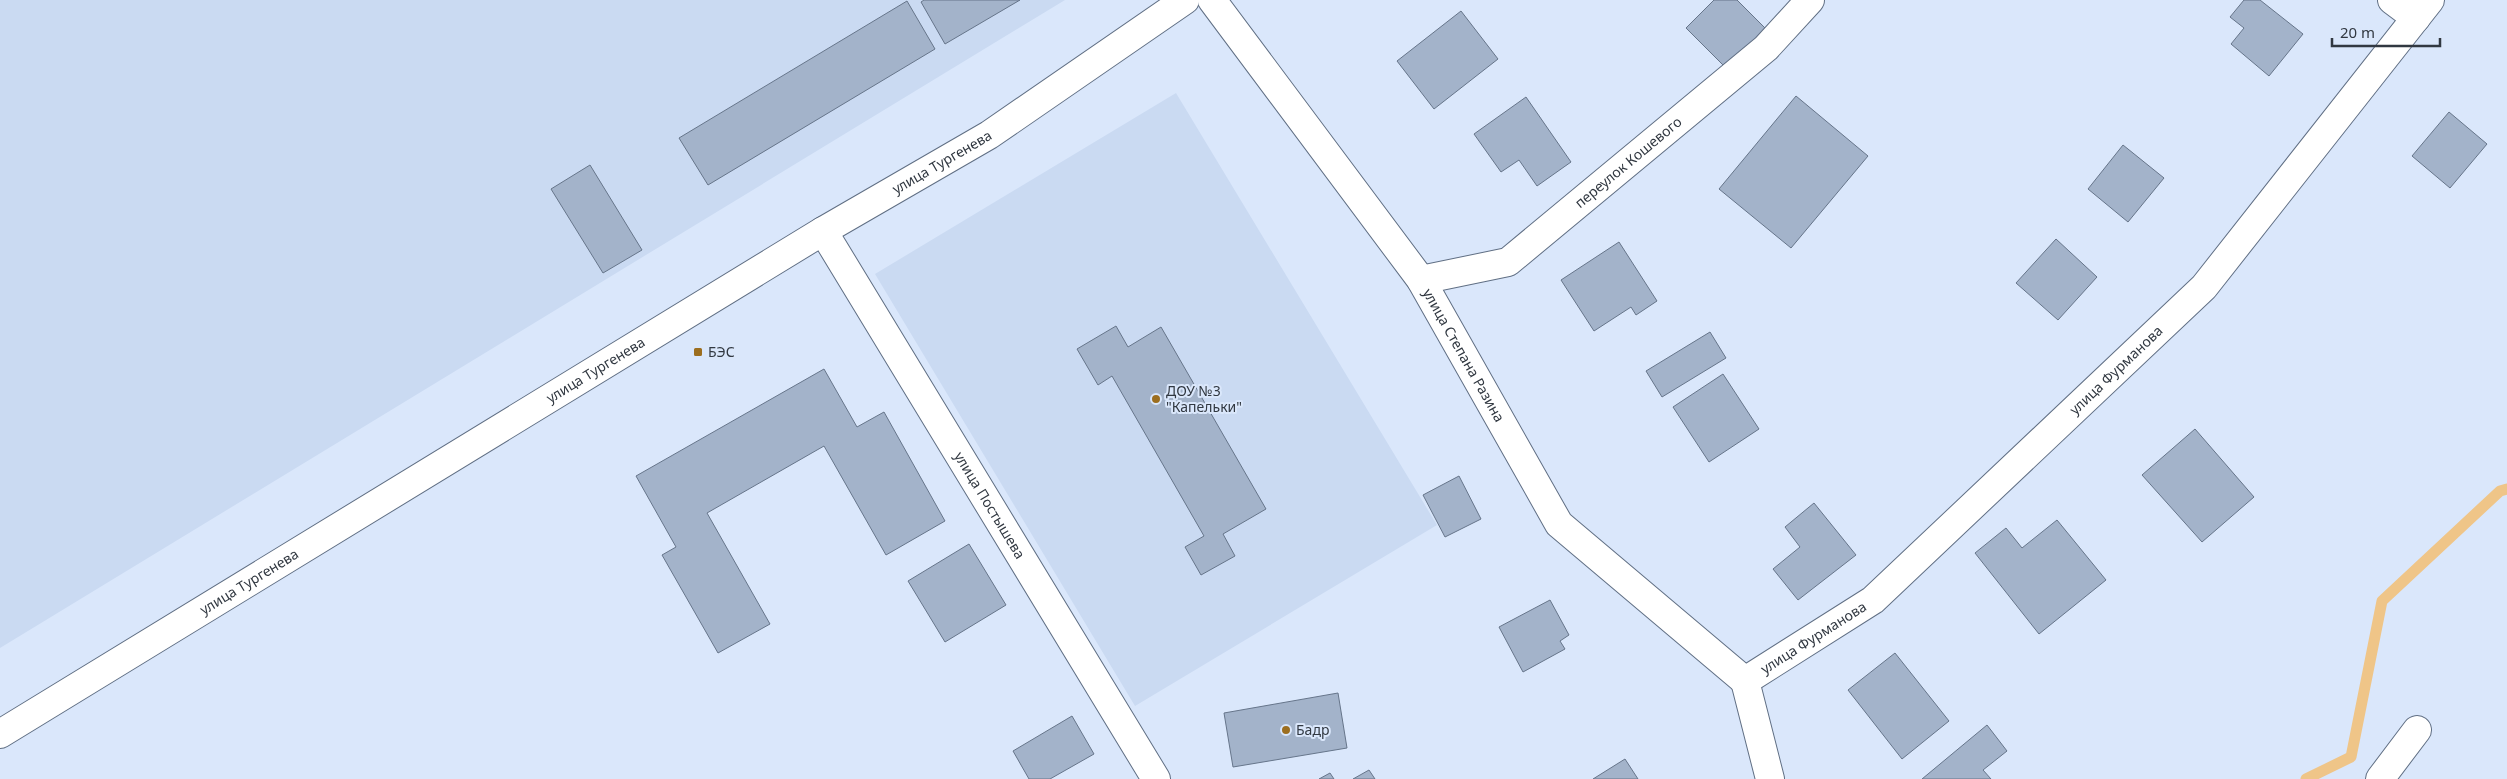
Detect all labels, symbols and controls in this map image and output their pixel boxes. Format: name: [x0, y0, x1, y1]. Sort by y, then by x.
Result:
scale bar: [2332, 15, 2440, 47]
text: 20 m: [2340, 22, 2375, 42]
street label: переулок Кошевого: [1570, 112, 1685, 212]
street label: улица Тургенева: [888, 125, 995, 198]
street label: улица Степана Разина: [1419, 285, 1509, 425]
street label: улица Фурманова: [2065, 321, 2166, 419]
street label: улица Тургенева: [542, 332, 648, 407]
place label: БЭС: [708, 342, 735, 361]
marker: БЭС: [692, 346, 704, 358]
place label: ДОУ №3 "Капельки": [1166, 381, 1242, 416]
marker: ДОУ №3 "Капельки": [1150, 393, 1162, 405]
street label: улица Постышева: [950, 448, 1030, 562]
street label: улица Тургенева: [196, 544, 302, 619]
street label: улица Фурманова: [1757, 597, 1870, 678]
place label: Бадр: [1296, 720, 1329, 739]
marker: Бадр: [1280, 724, 1292, 736]

